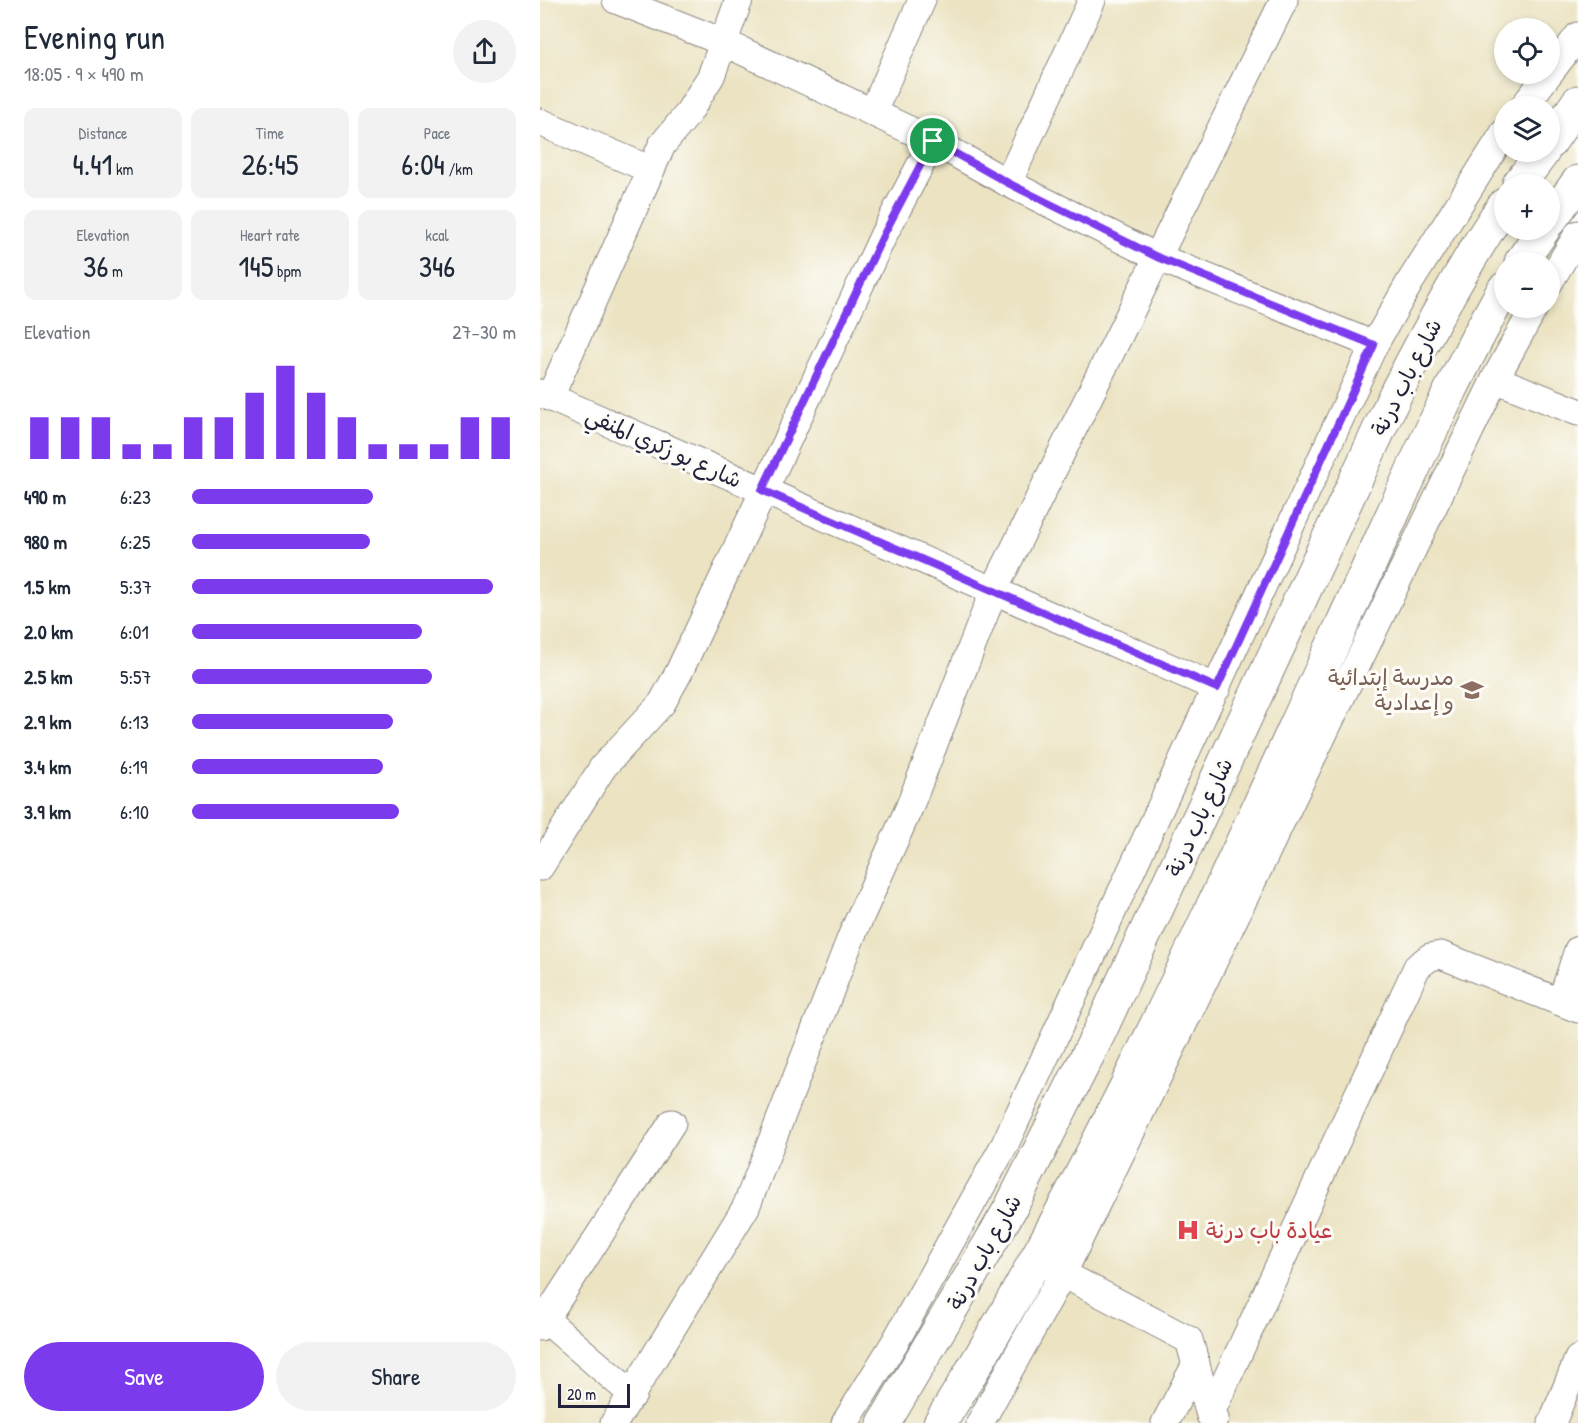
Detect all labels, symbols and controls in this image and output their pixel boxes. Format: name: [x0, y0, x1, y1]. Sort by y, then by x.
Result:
text: Evening run: [24, 15, 165, 59]
map controls: [1494, 18, 1560, 318]
button: locate: [1494, 18, 1560, 84]
button: share: [453, 20, 516, 83]
text: 18:05 · 9 × 490 m: [24, 60, 144, 87]
button: layers: [1494, 96, 1560, 162]
pin: [907, 115, 958, 166]
text: Distance: [79, 122, 127, 144]
text: Time: [256, 122, 284, 144]
text: Pace: [424, 122, 450, 144]
icon: arrive: [916, 124, 949, 157]
text: 4.41: [72, 144, 112, 184]
text: 26:45: [242, 144, 298, 184]
text: 6:04: [401, 144, 445, 184]
text: km: [112, 158, 134, 180]
text: /km: [445, 158, 473, 180]
button: +: [1494, 174, 1560, 240]
text: Elevation: [76, 224, 130, 246]
text: Heart rate: [240, 224, 300, 246]
text: kcal: [425, 224, 449, 246]
text: 36: [83, 246, 108, 286]
text: 145: [239, 246, 273, 286]
text: 346: [419, 246, 455, 286]
button: −: [1494, 252, 1560, 318]
text: m: [108, 260, 123, 282]
text: bpm: [273, 260, 301, 282]
street label: شارع باب درنة: [1364, 313, 1449, 441]
text: Elevation: [24, 318, 90, 345]
text: 27–30 m: [452, 318, 516, 345]
street label: شارع بو زكري المنفي: [579, 399, 747, 499]
text: 490 m: [24, 483, 66, 510]
text: 6:23: [120, 483, 151, 510]
text: 980 m: [24, 528, 67, 555]
text: 6:25: [120, 528, 150, 555]
text: 1.5 km: [24, 573, 71, 600]
text: 5:37: [120, 573, 152, 600]
text: 2.0 km: [24, 618, 73, 645]
text: 6:01: [120, 618, 149, 645]
place label: مدرسة إبتدائية و إعدادية: [1328, 662, 1454, 717]
text: 2.5 km: [24, 663, 73, 690]
text: 5:57: [120, 663, 151, 690]
school or university icon: مدرسة إبتدائية و إعدادية: [1459, 677, 1485, 703]
text: 2.9 km: [24, 708, 71, 735]
text: 6:13: [120, 708, 149, 735]
text: 3.4 km: [24, 753, 71, 780]
text: 6:19: [120, 753, 147, 780]
street label: شارع باب درنة: [1158, 753, 1240, 882]
text: 3.9 km: [24, 798, 71, 825]
text: 6:10: [120, 798, 149, 825]
street label: شارع باب درنة: [940, 1189, 1029, 1316]
place label: عيادة باب درنة: [1206, 1215, 1332, 1245]
hospital icon: عيادة باب درنة: [1175, 1217, 1201, 1243]
button: Save: [24, 1342, 264, 1411]
button: Share: [276, 1342, 516, 1411]
scale bar: [558, 1381, 630, 1408]
text: 20 m: [567, 1383, 596, 1405]

